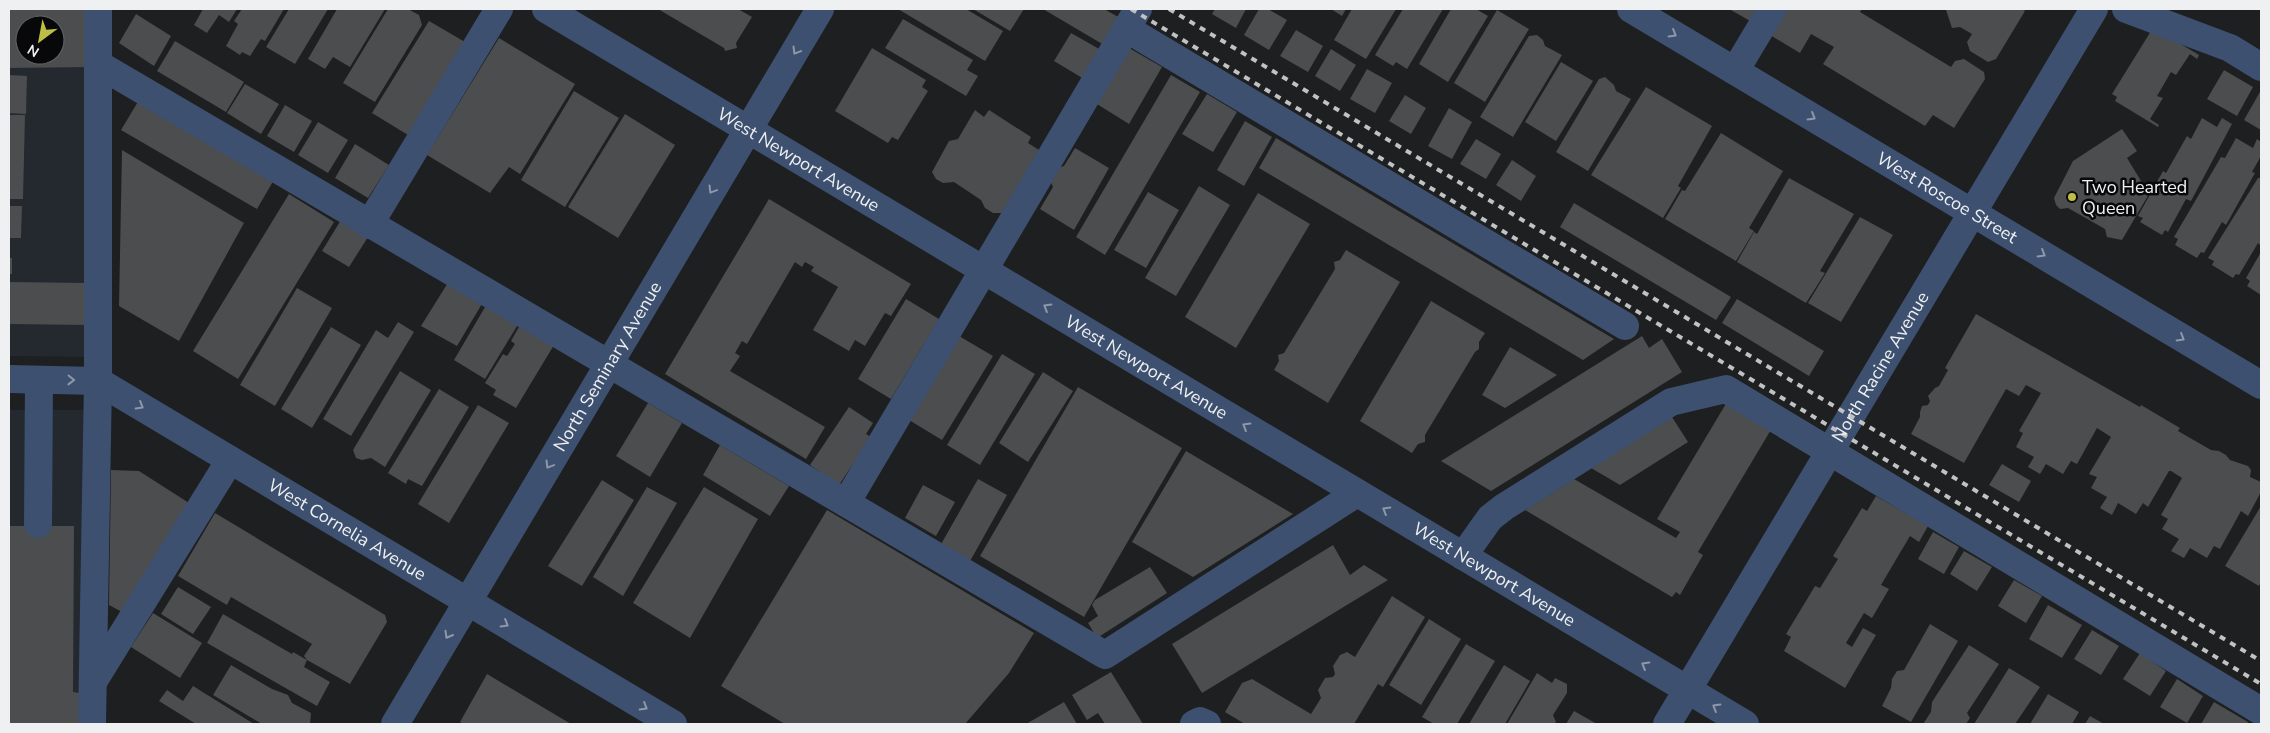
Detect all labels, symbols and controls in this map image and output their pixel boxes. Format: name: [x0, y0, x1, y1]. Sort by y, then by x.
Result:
north arrow: [15, 15, 65, 65]
one-way arrow: [1667, 27, 1676, 37]
text: N: [24, 40, 43, 61]
one-way arrow: [792, 45, 802, 54]
street label: West Newport Avenue: [713, 102, 884, 217]
one-way arrow: [1807, 111, 1816, 121]
street label: West Roscoe Street: [1872, 146, 2022, 249]
place label: Two Hearted Queen: [2082, 175, 2187, 220]
one-way arrow: [709, 185, 719, 194]
marker: Two Hearted Queen: [2066, 191, 2078, 203]
one-way arrow: [2036, 248, 2045, 258]
street label: North Seminary Avenue: [548, 277, 667, 456]
street label: North Racine Avenue: [1826, 287, 1935, 447]
one-way arrow: [1043, 304, 1052, 314]
street label: West Newport Avenue: [1061, 309, 1232, 425]
one-way arrow: [2176, 331, 2185, 341]
one-way arrow: [67, 375, 75, 386]
one-way arrow: [134, 400, 143, 410]
one-way arrow: [1243, 423, 1252, 433]
one-way arrow: [546, 460, 556, 469]
street label: West Cornelia Avenue: [263, 473, 431, 586]
one-way arrow: [1382, 506, 1391, 516]
street label: West Newport Avenue: [1408, 517, 1580, 632]
one-way arrow: [499, 618, 508, 628]
one-way arrow: [445, 630, 455, 639]
one-way arrow: [1642, 661, 1651, 671]
one-way arrow: [639, 701, 648, 711]
one-way arrow: [1713, 703, 1722, 713]

